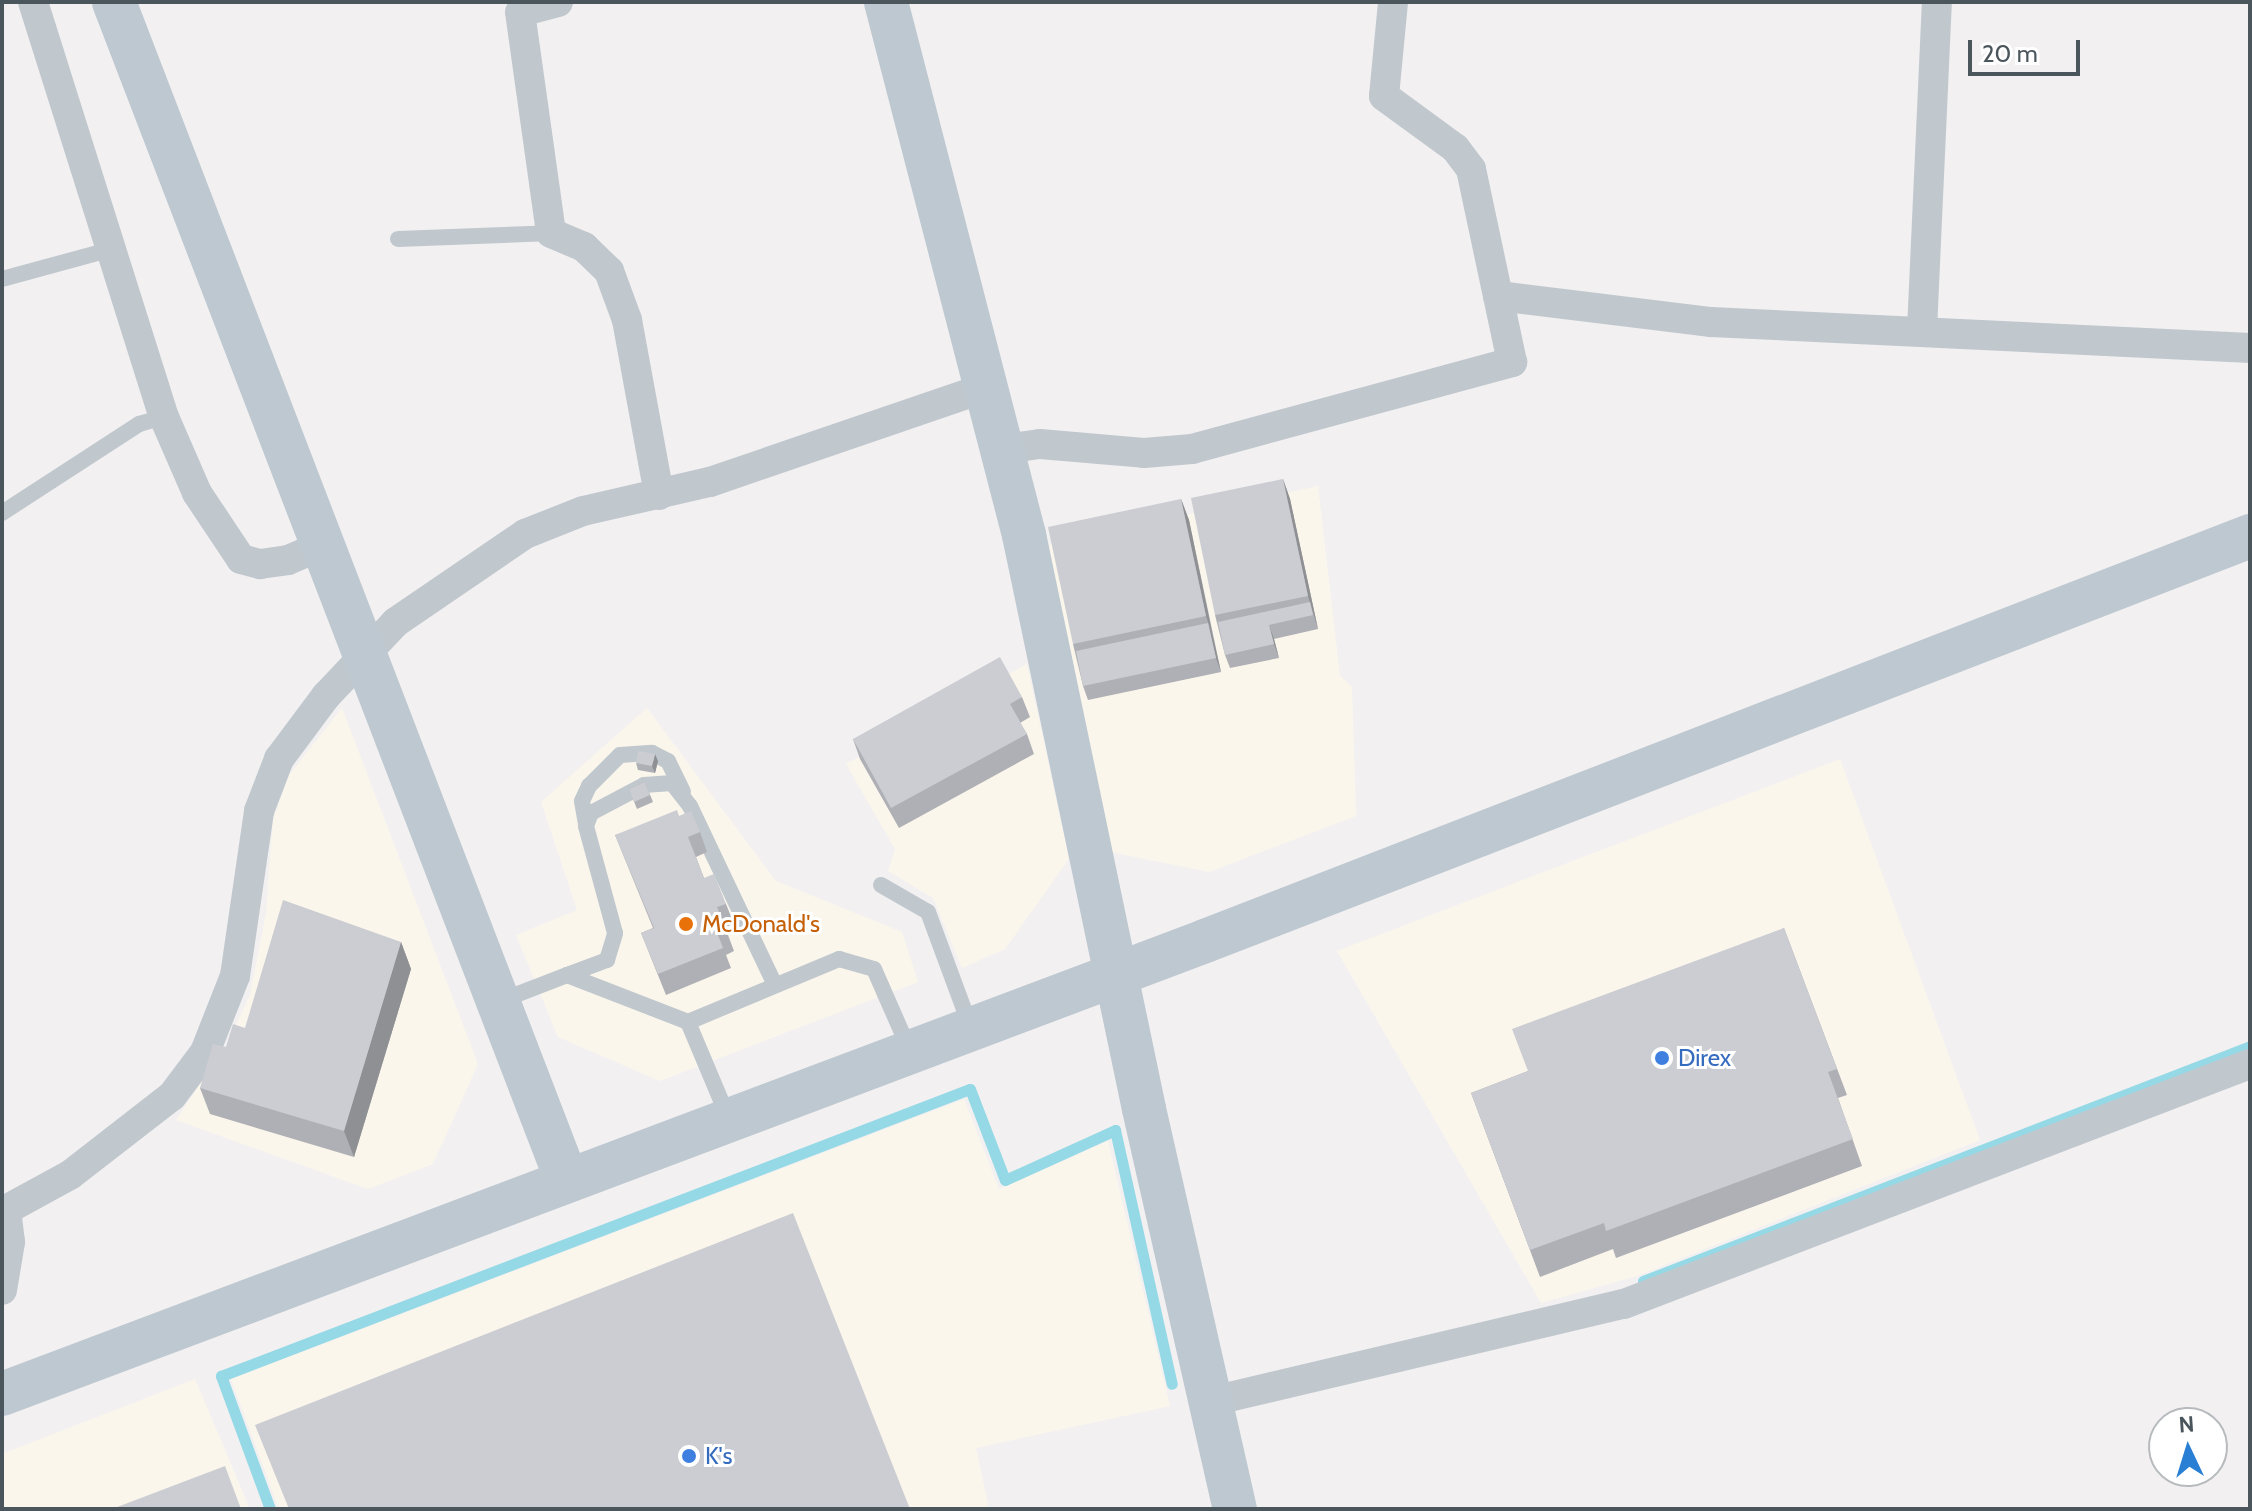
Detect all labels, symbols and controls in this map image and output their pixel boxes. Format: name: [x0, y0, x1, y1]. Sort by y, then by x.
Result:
scale bar: [1972, 24, 2084, 74]
text: 20 m: [1982, 39, 2038, 68]
place label: McDonald's: [702, 910, 820, 938]
marker: McDonald's: [677, 915, 695, 933]
place label: Direx: [1678, 1044, 1731, 1072]
marker: Direx: [1653, 1049, 1671, 1067]
north arrow: [2148, 1407, 2228, 1487]
text: N: [2178, 1411, 2195, 1439]
place label: K's: [705, 1442, 732, 1470]
marker: K's: [680, 1447, 698, 1465]

